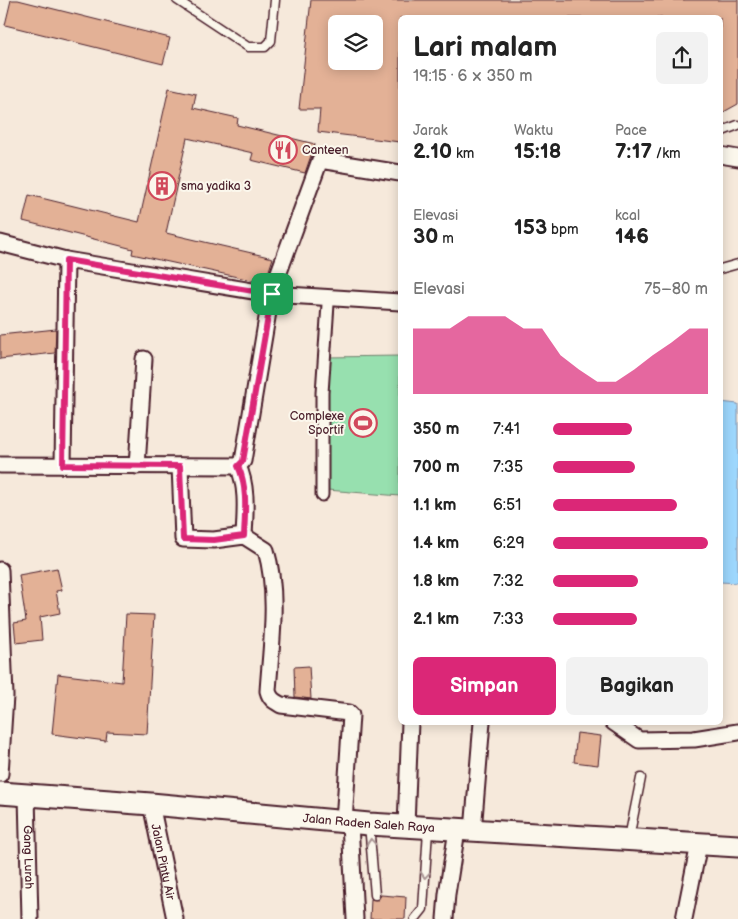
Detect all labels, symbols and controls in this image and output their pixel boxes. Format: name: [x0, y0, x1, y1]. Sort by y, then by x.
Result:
map controls: [328, 15, 383, 70]
button: layers: [328, 15, 383, 70]
text: Lari malam: [413, 31, 557, 64]
button: share: [656, 32, 708, 84]
text: 19:15 · 6 × 350 m: [413, 67, 532, 86]
text: Jarak: [413, 122, 448, 139]
text: Waktu: [514, 122, 553, 139]
text: Pace: [615, 122, 647, 139]
restaurant icon: Canteen: [268, 135, 298, 165]
text: 2.10: [413, 139, 452, 164]
text: 15:18: [514, 139, 561, 164]
text: 7:17: [615, 139, 652, 164]
place label: Canteen: [302, 143, 349, 158]
text: km: [452, 145, 474, 162]
text: /km: [652, 145, 681, 162]
building icon: sma yadika 3: [147, 171, 177, 201]
place label: sma yadika 3: [181, 179, 251, 194]
text: Elevasi: [413, 207, 458, 224]
text: kcal: [615, 207, 640, 224]
text: 153: [514, 215, 547, 240]
text: bpm: [547, 221, 579, 238]
text: 30: [413, 224, 438, 249]
text: 146: [615, 224, 649, 249]
text: m: [438, 230, 454, 247]
pin: [251, 273, 293, 315]
icon: arrive: [258, 280, 286, 308]
text: Elevasi: [413, 280, 465, 299]
text: 75–80 m: [644, 280, 708, 299]
sports icon: Complexe Sportif: [348, 408, 378, 438]
place label: Complexe Sportif: [290, 409, 344, 438]
text: 350 m: [413, 420, 460, 439]
text: 7:41: [493, 420, 520, 439]
text: 700 m: [413, 458, 460, 477]
text: 7:35: [493, 458, 523, 477]
text: 1.1 km: [413, 496, 456, 515]
text: 6:51: [493, 496, 521, 515]
text: 1.4 km: [413, 534, 459, 553]
text: 6:29: [493, 534, 525, 553]
text: 1.8 km: [413, 572, 459, 591]
text: 7:32: [493, 572, 523, 591]
text: 2.1 km: [413, 610, 459, 629]
text: 7:33: [493, 610, 524, 629]
button: Simpan: [413, 657, 556, 715]
button: Bagikan: [566, 657, 708, 715]
street label: Jalan Raden Saleh Raya: [302, 811, 435, 836]
street label: Jalan Pintu Air: [147, 822, 178, 902]
street label: Gang Lurah: [20, 825, 36, 889]
one-way arrow: [365, 838, 376, 846]
one-way arrow: [419, 871, 430, 879]

